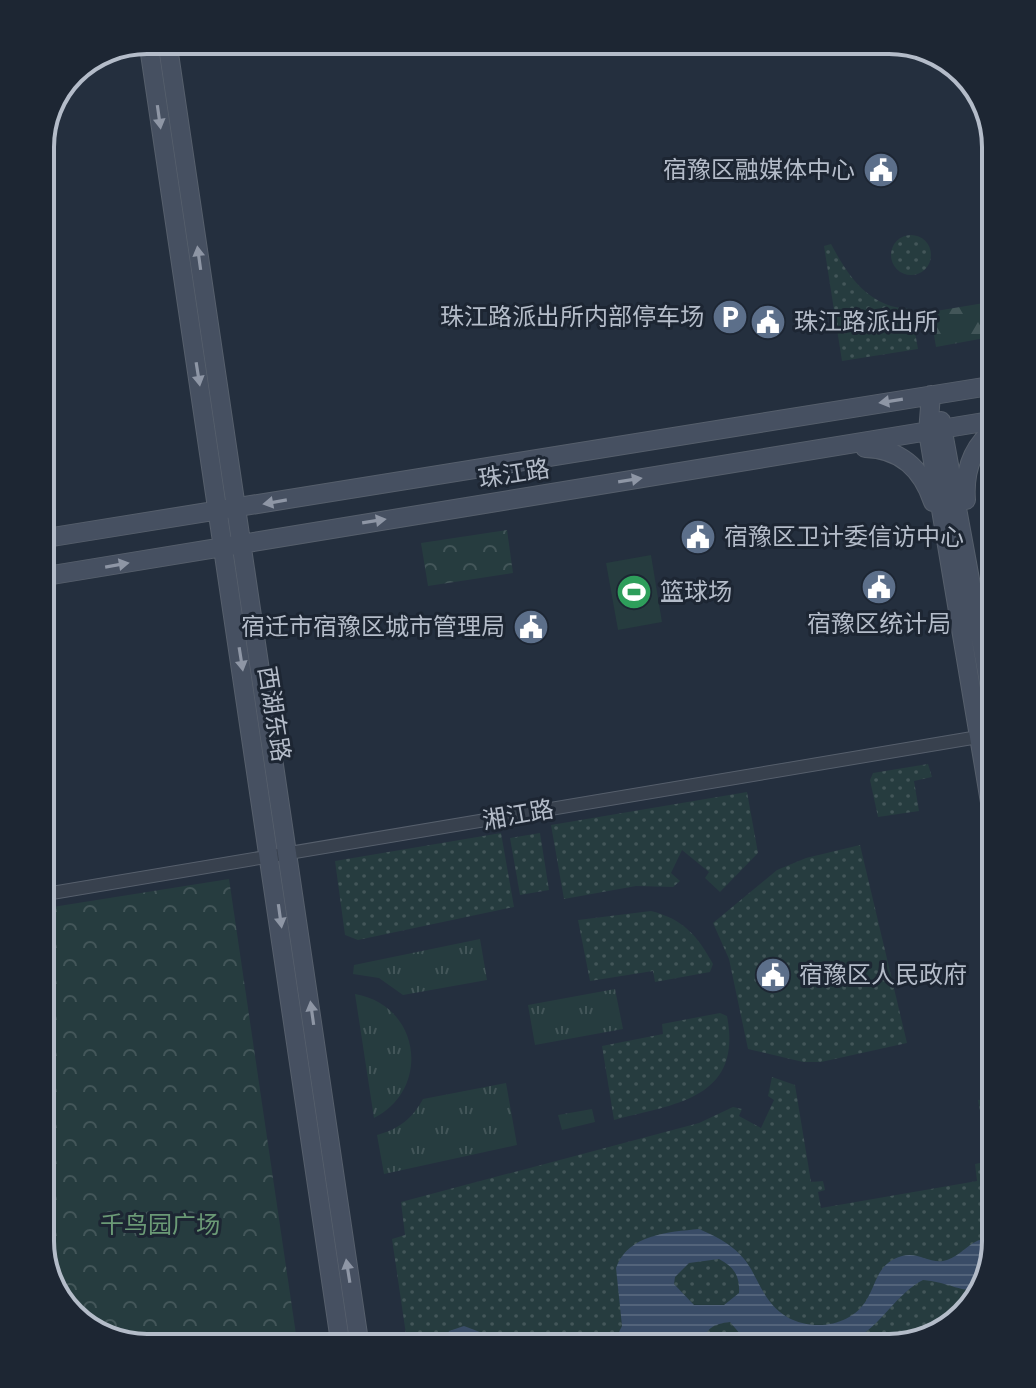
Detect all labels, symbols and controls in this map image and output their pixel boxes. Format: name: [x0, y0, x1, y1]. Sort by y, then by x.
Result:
one-way arrow: [153, 105, 166, 130]
public building icon: 宿豫区融媒体中心: [862, 151, 900, 189]
place label: 宿豫区融媒体中心: [663, 156, 855, 184]
one-way arrow: [192, 245, 205, 270]
parking icon: 珠江路派出所内部停车场: [711, 298, 749, 336]
place label: 珠江路派出所内部停车场: [440, 303, 704, 331]
public building icon: 珠江路派出所: [749, 303, 787, 341]
place label: 珠江路派出所: [794, 308, 938, 336]
one-way arrow: [192, 362, 205, 387]
one-way arrow: [879, 395, 904, 408]
street label: 珠江路: [476, 455, 552, 493]
one-way arrow: [618, 473, 643, 486]
one-way arrow: [263, 496, 288, 508]
one-way arrow: [361, 515, 386, 527]
public building icon: 宿豫区卫计委信访中心: [679, 518, 717, 556]
place label: 宿豫区卫计委信访中心: [724, 523, 964, 551]
one-way arrow: [105, 558, 130, 570]
public building icon: 宿豫区统计局: [860, 568, 898, 606]
sports icon: 篮球场: [615, 573, 653, 611]
place label: 篮球场: [660, 578, 732, 606]
public building icon: 宿迁市宿豫区城市管理局: [512, 608, 550, 646]
place label: 宿豫区统计局: [807, 610, 951, 638]
place label: 宿迁市宿豫区城市管理局: [241, 613, 505, 641]
one-way arrow: [235, 647, 248, 672]
street label: 西湖东路: [253, 664, 295, 764]
street label: 湘江路: [480, 795, 556, 835]
one-way arrow: [274, 904, 287, 929]
public building icon: 宿豫区人民政府: [754, 956, 792, 994]
place label: 宿豫区人民政府: [799, 961, 967, 989]
one-way arrow: [305, 1001, 318, 1026]
park label: 千鸟园广场: [100, 1211, 220, 1239]
one-way arrow: [341, 1258, 354, 1283]

